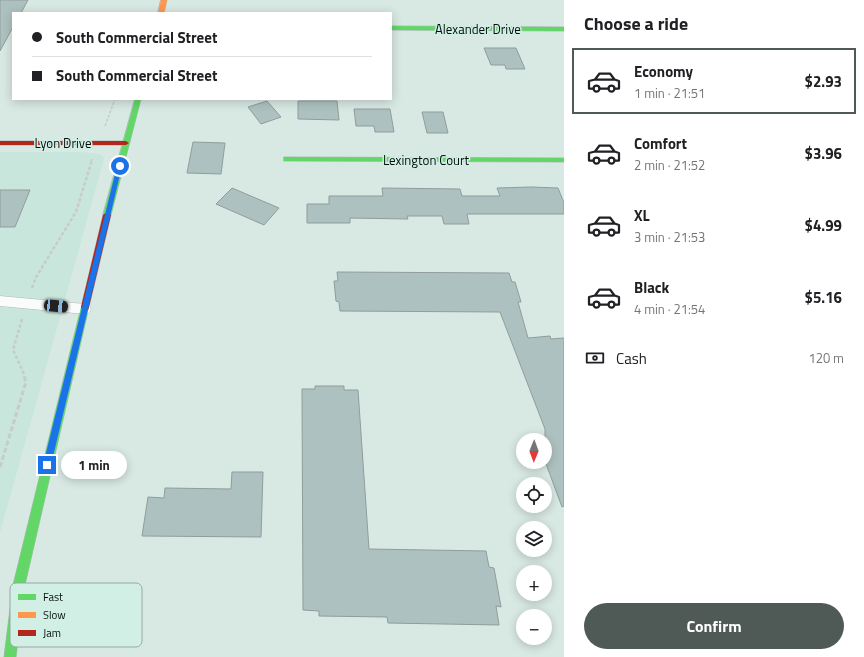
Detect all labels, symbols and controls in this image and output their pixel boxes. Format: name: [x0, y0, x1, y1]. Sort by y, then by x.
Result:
text: Choose a ride: [584, 10, 688, 37]
street label: Alexander Drive: [435, 19, 521, 39]
text: South Commercial Street: [56, 26, 217, 49]
text: Economy: [634, 60, 693, 83]
icon: car: [586, 63, 622, 99]
text: South Commercial Street: [56, 64, 217, 87]
text: $2.93: [805, 70, 842, 93]
text: 1 min · 21:51: [634, 83, 705, 103]
text: Comfort: [634, 132, 687, 155]
street label: Lyon Drive: [35, 133, 91, 153]
icon: car: [586, 135, 622, 171]
text: $3.96: [805, 142, 842, 165]
street label: Lexington Court: [383, 150, 469, 170]
text: 2 min · 21:52: [634, 155, 705, 175]
route start: [111, 157, 129, 175]
text: XL: [634, 204, 650, 227]
icon: car: [586, 207, 622, 243]
text: $4.99: [805, 214, 842, 237]
text: 3 min · 21:53: [634, 227, 705, 247]
text: Black: [634, 276, 669, 299]
icon: car: [586, 279, 622, 315]
text: $5.16: [805, 286, 842, 309]
car: [44, 299, 68, 313]
text: 4 min · 21:54: [634, 299, 705, 319]
icon: cash: [584, 347, 606, 369]
text: Cash: [616, 347, 647, 370]
text: 120 m: [808, 348, 844, 368]
north arrow: [516, 433, 552, 469]
map controls: [516, 433, 552, 645]
callout: 1 min: [61, 451, 127, 479]
text: 1 min: [78, 455, 110, 475]
route end: [38, 456, 56, 474]
button: locate: [516, 477, 552, 513]
button: layers: [516, 521, 552, 557]
button: +: [516, 565, 552, 601]
legend: [10, 583, 142, 647]
text: Fast: [43, 589, 63, 605]
button: Confirm: [584, 603, 844, 649]
text: Slow: [43, 607, 66, 623]
button: −: [516, 609, 552, 645]
text: Jam: [43, 625, 61, 641]

